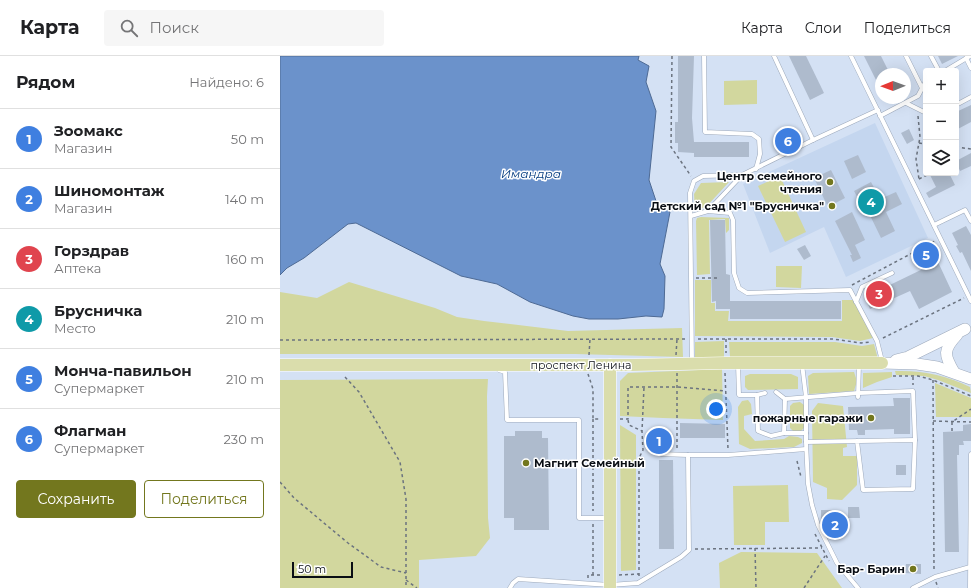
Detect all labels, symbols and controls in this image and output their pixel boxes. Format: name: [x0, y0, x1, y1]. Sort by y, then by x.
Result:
search box: [104, 10, 384, 46]
text: Карта: [20, 16, 80, 39]
icon: search: [118, 17, 140, 39]
text: Поиск: [150, 18, 199, 37]
text: Карта: [741, 19, 783, 37]
text: Слои: [805, 19, 842, 37]
text: Поделиться: [864, 19, 951, 37]
north arrow: [875, 68, 911, 104]
map controls: [923, 68, 959, 176]
button: +: [923, 68, 959, 104]
text: Рядом: [16, 72, 75, 92]
text: Найдено: 6: [189, 74, 264, 90]
button: −: [923, 104, 959, 140]
text: Зоомакс: [54, 121, 123, 140]
pin: 6: [775, 126, 801, 156]
text: 1: [26, 131, 32, 147]
text: 50 m: [231, 131, 264, 147]
text: Магазин: [54, 140, 113, 156]
button: layers: [923, 140, 959, 176]
water label: Имандра: [501, 166, 561, 181]
place label: Центр семейного чтения: [717, 169, 822, 196]
marker: Центр семейного чтения: [825, 177, 835, 187]
text: Шиномонтаж: [54, 181, 165, 200]
pin: 4: [858, 187, 884, 217]
text: 2: [25, 191, 33, 207]
text: 140 m: [225, 191, 264, 207]
place label: Детский сад №1 "Брусничка": [651, 199, 824, 213]
text: Магазин: [54, 200, 113, 216]
marker: Детский сад №1 "Брусничка": [827, 201, 837, 211]
pin: 5: [913, 240, 939, 270]
text: Горздрав: [54, 241, 129, 260]
text: 3: [25, 251, 33, 267]
text: 160 m: [226, 251, 264, 267]
text: Аптека: [54, 260, 101, 276]
pin: 3: [866, 279, 892, 309]
text: Брусничка: [54, 301, 142, 320]
text: 4: [25, 311, 33, 327]
text: 210 m: [226, 311, 264, 327]
text: Место: [54, 320, 96, 336]
street label: проспект Ленина: [531, 358, 631, 372]
text: Монча-павильон: [54, 361, 192, 380]
text: 5: [25, 371, 33, 387]
text: 210 m: [226, 371, 264, 387]
text: Супермаркет: [54, 380, 144, 396]
your location: [706, 399, 726, 419]
place label: пожарные гаражи: [753, 411, 863, 425]
marker: пожарные гаражи: [866, 413, 876, 423]
text: Флагман: [54, 421, 126, 440]
pin: 1: [646, 426, 672, 456]
text: 6: [25, 431, 33, 447]
text: 230 m: [223, 431, 264, 447]
text: Супермаркет: [54, 440, 144, 456]
place label: Магнит Семейный: [534, 456, 645, 470]
marker: Магнит Семейный: [521, 458, 531, 468]
button: Сохранить: [16, 480, 136, 518]
button: Поделиться: [144, 480, 264, 518]
pin: 2: [822, 510, 848, 540]
scale bar: [292, 560, 353, 579]
text: 50 m: [298, 562, 326, 576]
place label: Бар- Барин: [837, 562, 905, 576]
marker: Бар- Барин: [908, 564, 918, 574]

